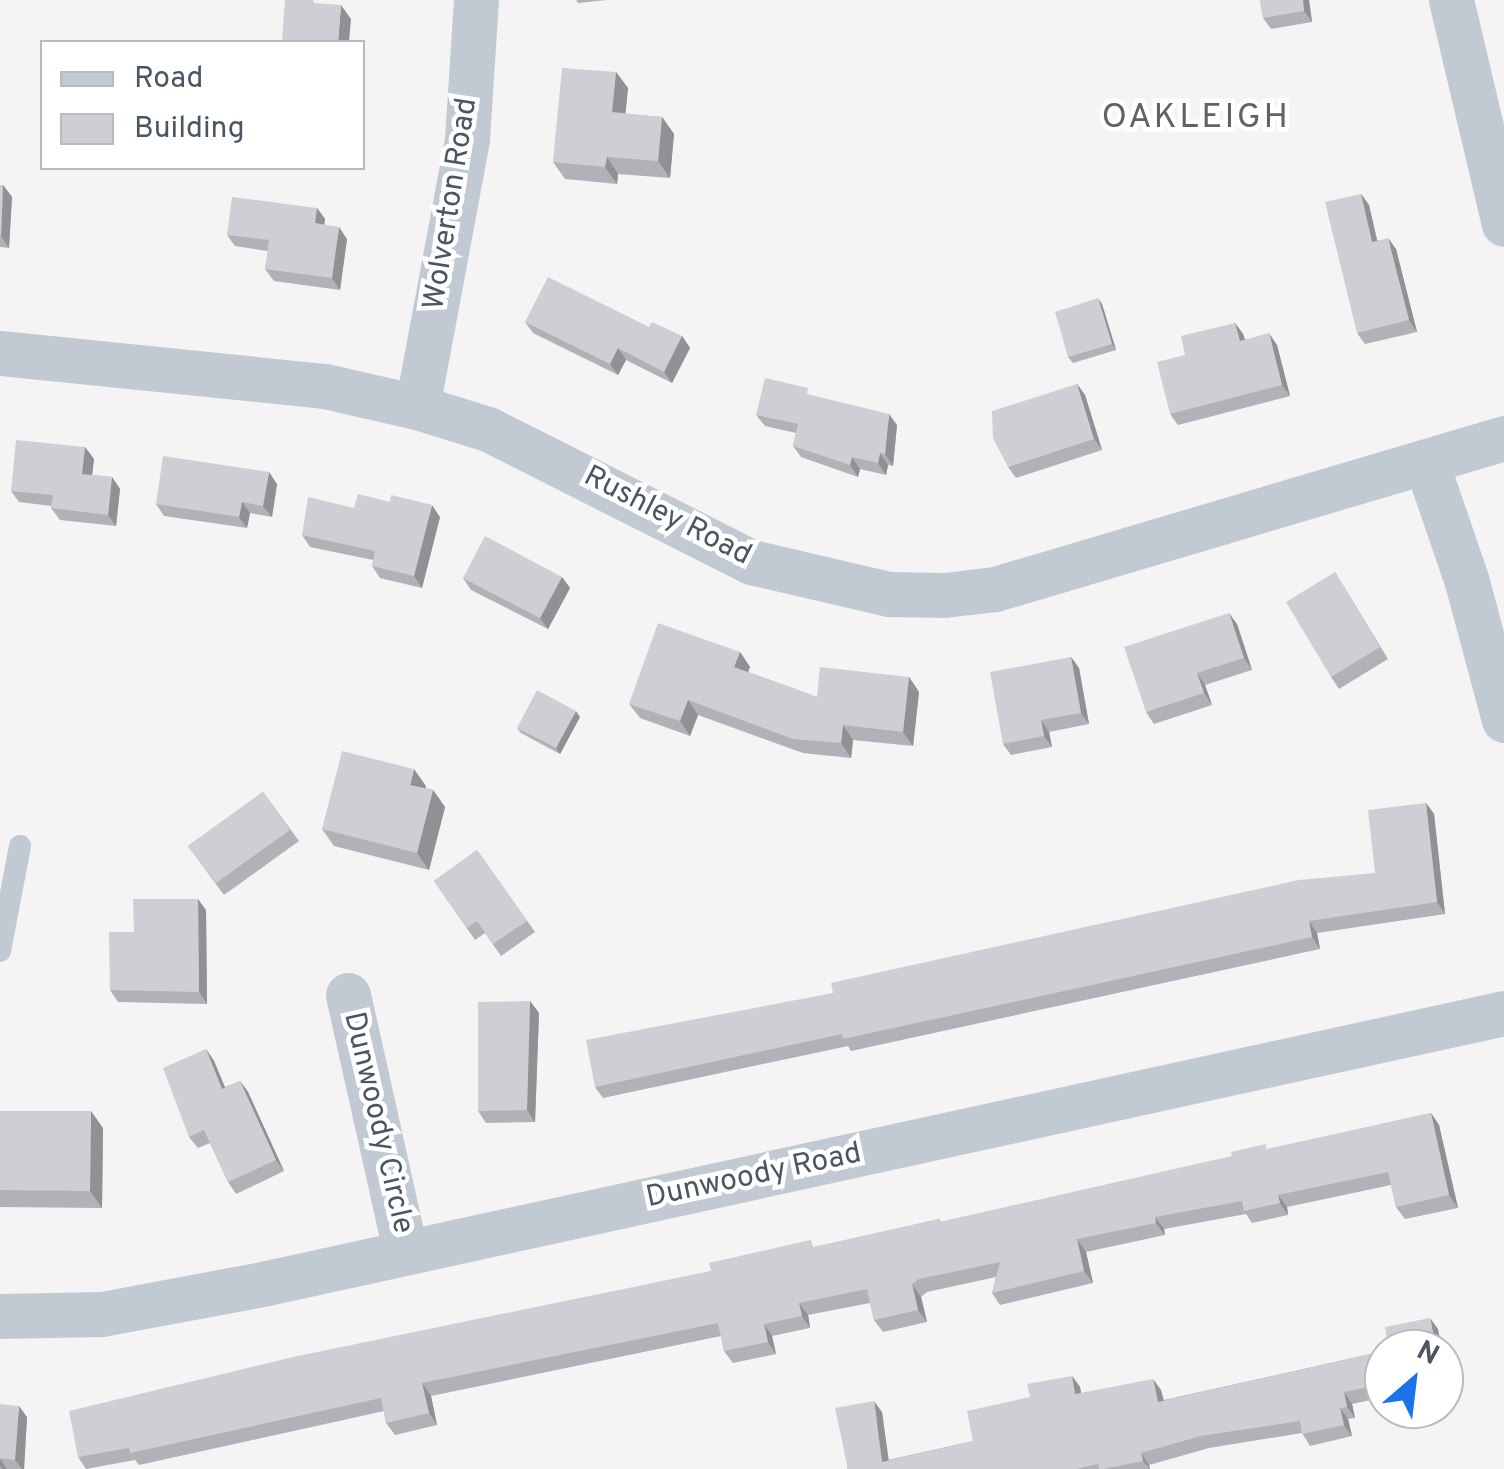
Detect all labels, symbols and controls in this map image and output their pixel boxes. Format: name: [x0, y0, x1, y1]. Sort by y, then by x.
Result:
legend: [40, 40, 365, 170]
text: Road: [134, 61, 203, 98]
street label: Wolverton Road: [417, 96, 487, 312]
district label: OAKLEIGH: [1102, 97, 1290, 139]
text: Building: [134, 111, 245, 148]
street label: Rushley Road: [577, 459, 757, 575]
street label: Dunwoody Circle: [334, 1009, 420, 1237]
street label: Dunwoody Road: [643, 1137, 865, 1217]
north arrow: [1364, 1329, 1464, 1429]
text: N: [1410, 1334, 1444, 1375]

